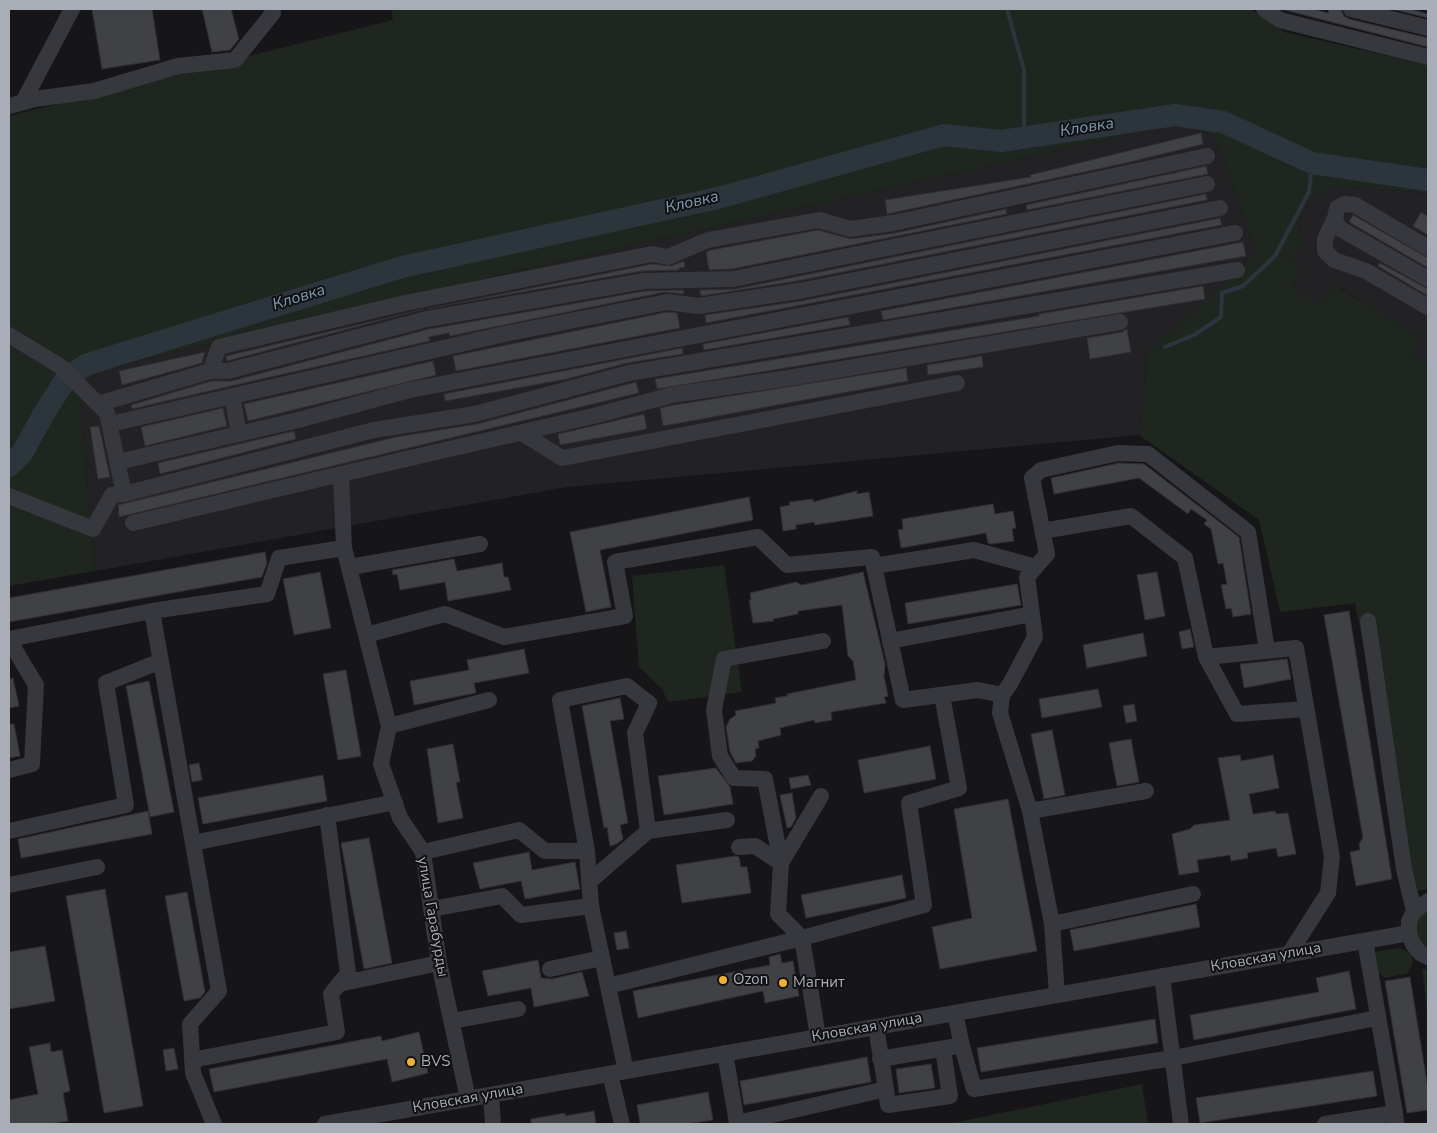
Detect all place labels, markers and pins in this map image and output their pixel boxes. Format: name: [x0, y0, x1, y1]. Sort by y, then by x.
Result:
place label: Ozon: [733, 971, 768, 989]
marker: Ozon: [717, 974, 729, 986]
place label: Магнит: [793, 974, 845, 992]
marker: Магнит: [777, 977, 789, 989]
place label: BVS: [421, 1053, 450, 1071]
marker: BVS: [405, 1056, 417, 1068]

